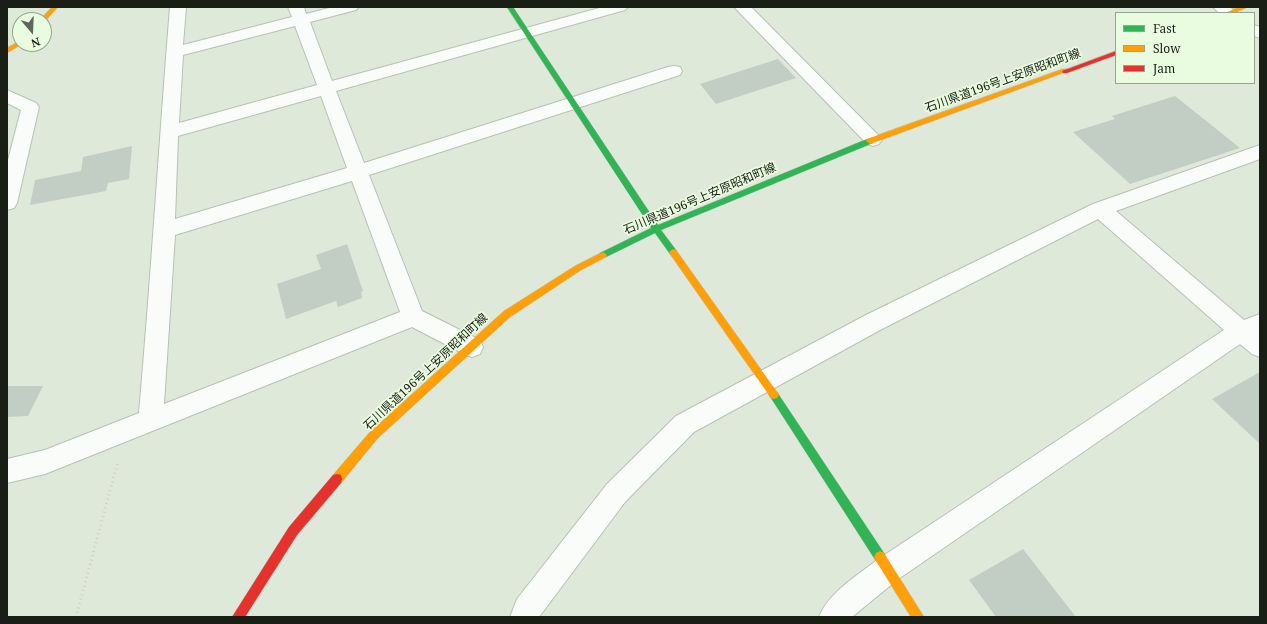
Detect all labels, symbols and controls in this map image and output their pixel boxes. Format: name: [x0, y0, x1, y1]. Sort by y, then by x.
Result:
north arrow: [12, 12, 52, 52]
legend: [1115, 12, 1255, 84]
text: Fast: [1153, 20, 1176, 37]
text: N: [29, 34, 42, 51]
text: Slow: [1153, 40, 1181, 57]
street label: 石川県道196号上安原昭和町線: [923, 46, 1083, 116]
text: Jam: [1153, 60, 1175, 77]
street label: 石川県道196号上安原昭和町線: [622, 160, 778, 238]
street label: 石川県道196号上安原昭和町線: [361, 311, 491, 433]

